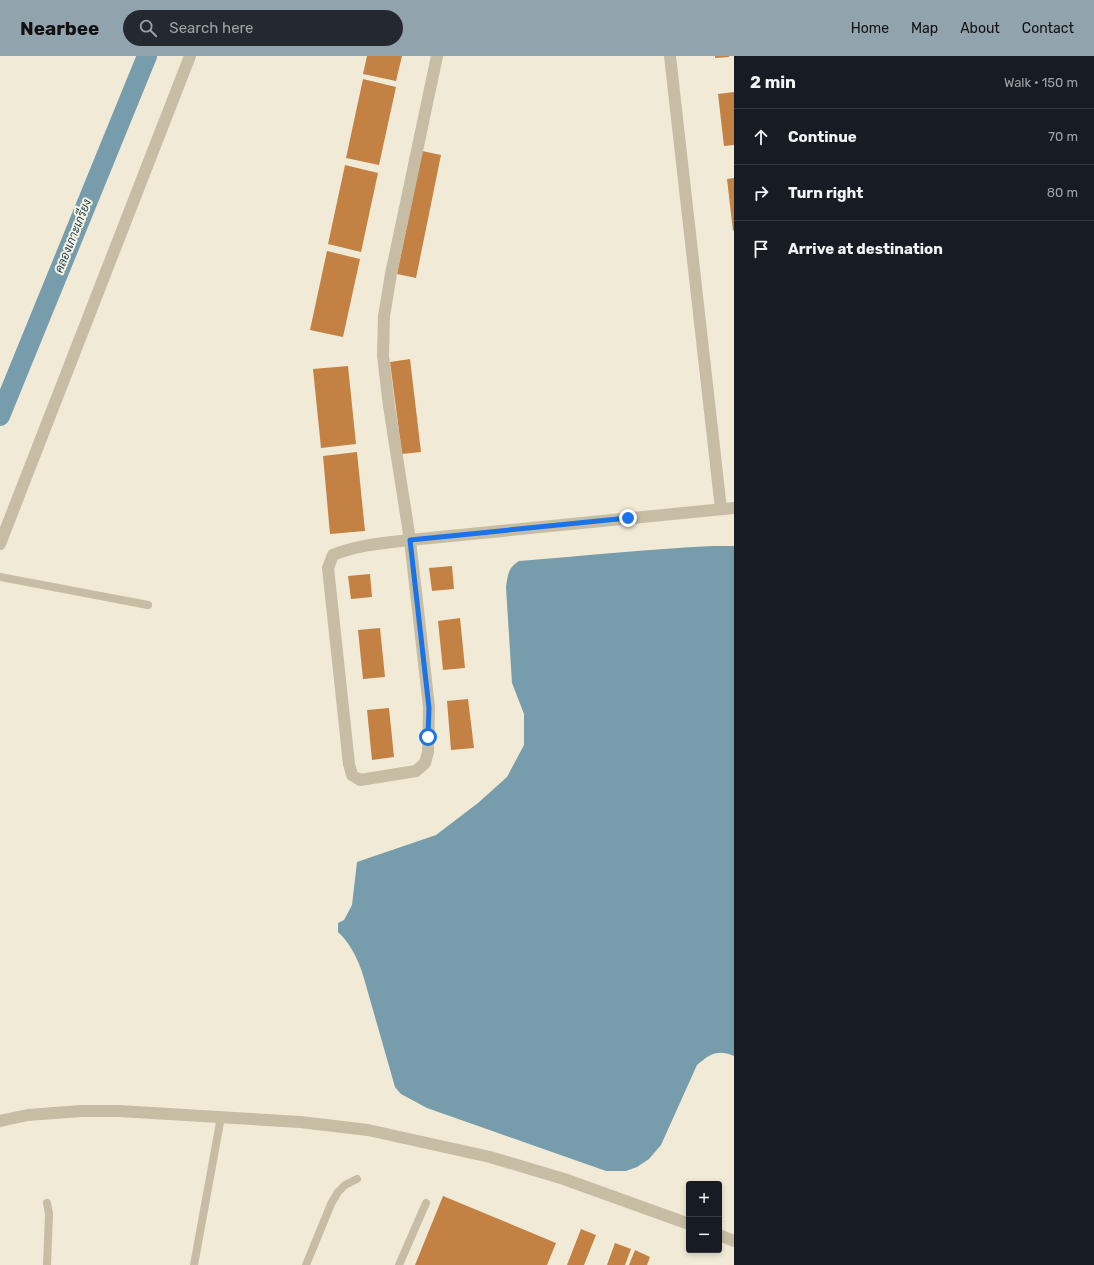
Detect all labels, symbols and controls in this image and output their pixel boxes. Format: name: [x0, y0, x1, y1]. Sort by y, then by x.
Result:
search box: [123, 10, 403, 46]
text: Nearbee: [20, 17, 99, 40]
icon: search: [137, 17, 159, 39]
text: Search here: [169, 19, 254, 37]
text: Home: [851, 20, 889, 37]
text: Map: [911, 20, 938, 37]
text: About: [960, 20, 1000, 37]
text: Contact: [1022, 20, 1074, 37]
text: 2 min: [750, 72, 796, 92]
text: Walk · 150 m: [1004, 75, 1078, 90]
icon: ahead: [750, 126, 772, 148]
text: Continue: [788, 128, 857, 146]
text: 70 m: [1048, 129, 1078, 144]
icon: right: [750, 182, 772, 204]
text: Turn right: [788, 184, 863, 202]
text: 80 m: [1047, 185, 1078, 200]
water label: คลองเกาะเกรียง: [51, 196, 94, 275]
icon: arrive: [750, 238, 772, 260]
text: Arrive at destination: [788, 240, 943, 258]
route end: [619, 509, 637, 527]
route start: [419, 728, 437, 746]
map controls: [686, 1181, 722, 1253]
button: +: [686, 1181, 722, 1217]
button: −: [686, 1217, 722, 1253]

